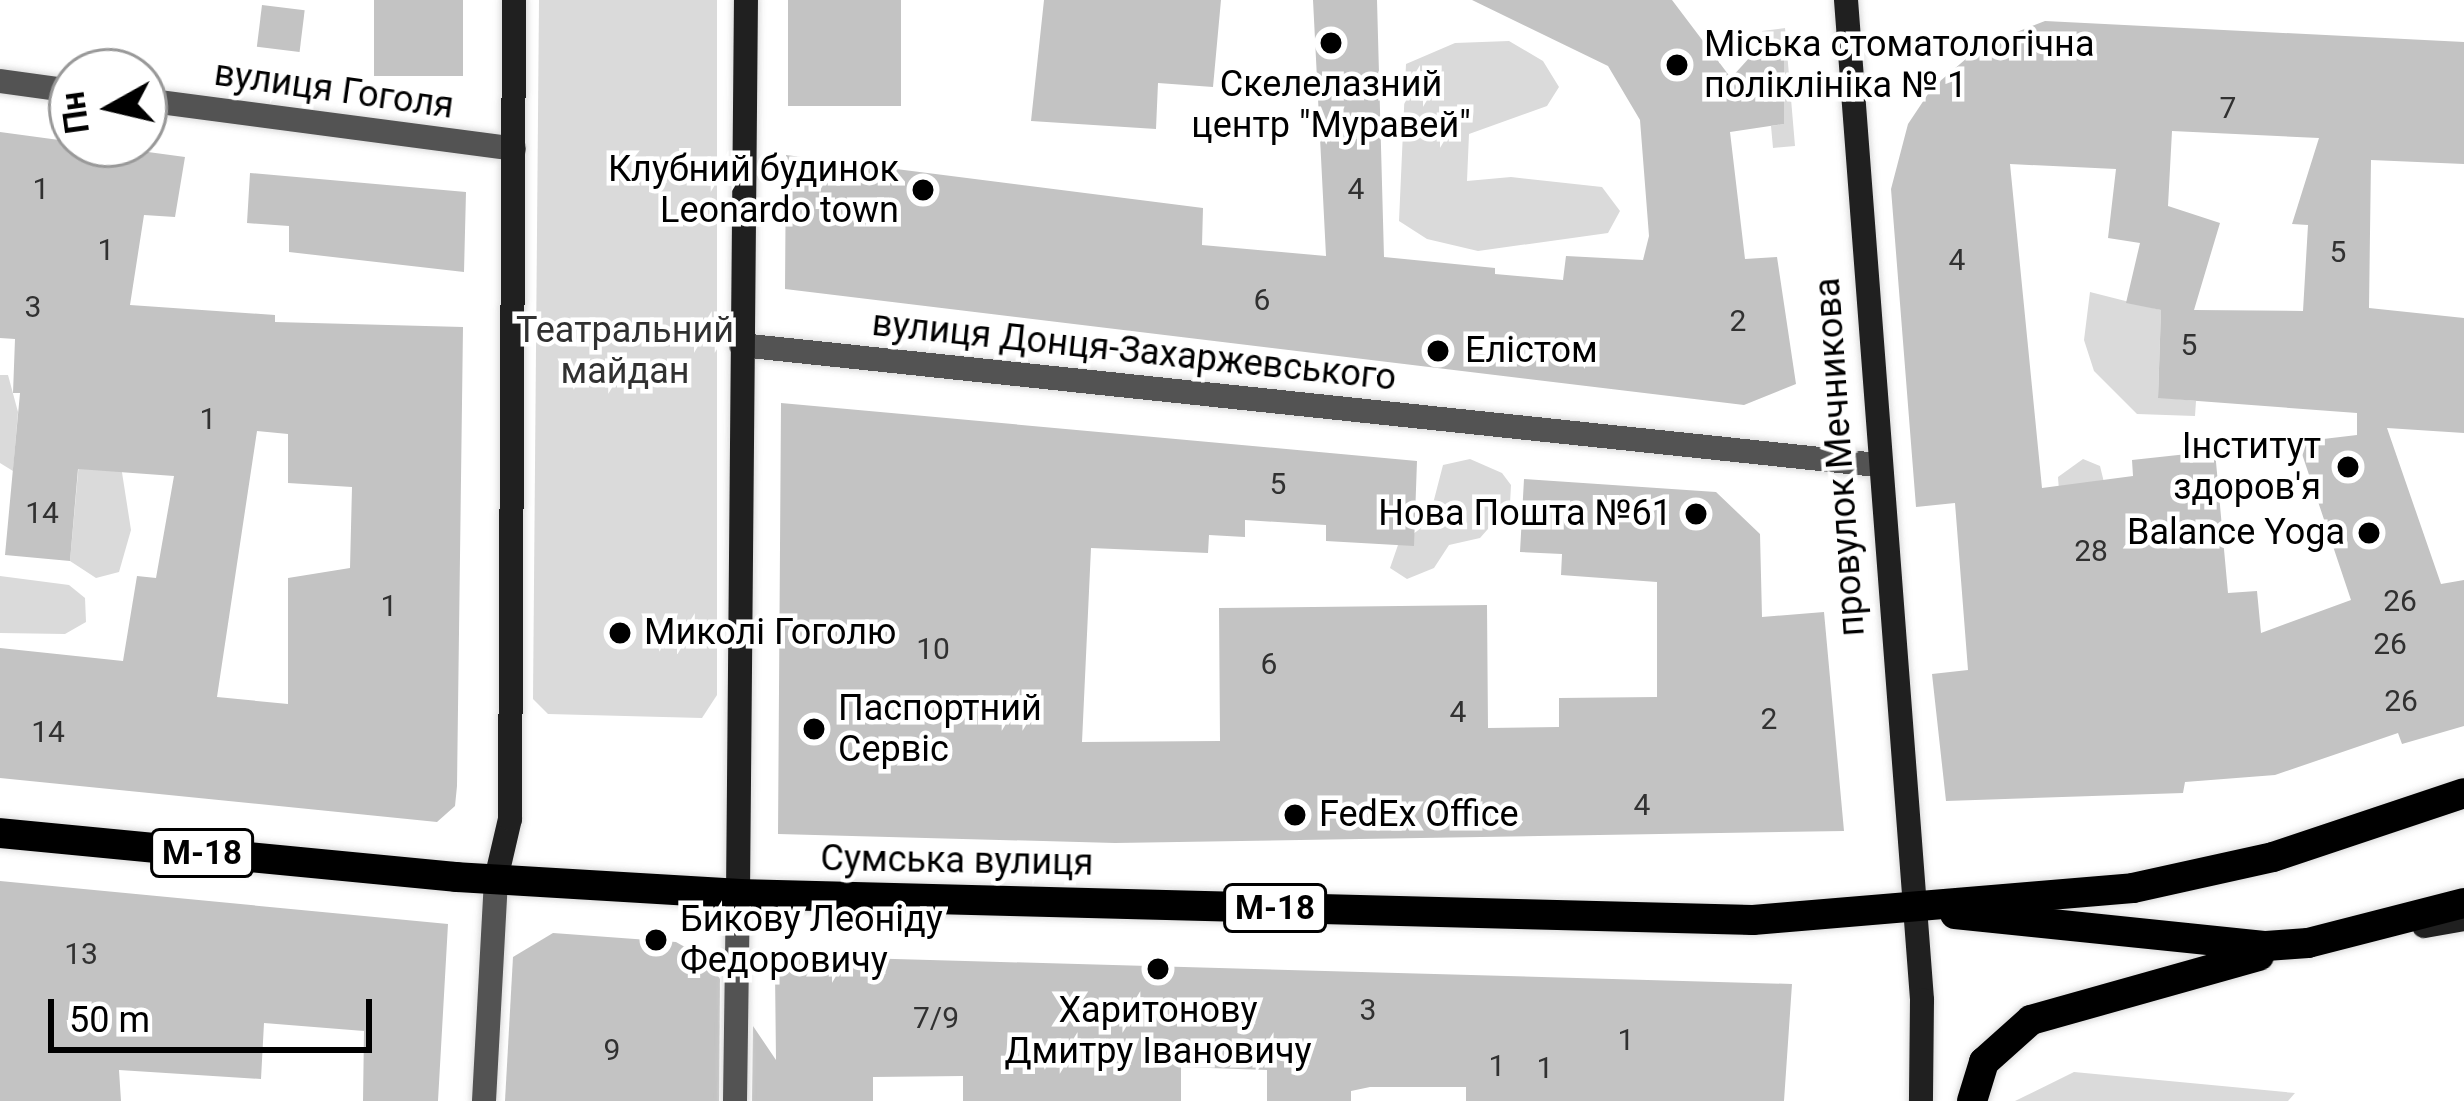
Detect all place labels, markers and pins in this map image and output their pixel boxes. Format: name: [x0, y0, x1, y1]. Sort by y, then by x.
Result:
place label: Міська стоматологічна поліклініка № 1: [1704, 22, 2094, 107]
marker: Скелелазний центр "Муравей": [1318, 30, 1344, 56]
marker: Міська стоматологічна поліклініка № 1: [1661, 49, 1693, 81]
place label: Скелелазний центр "Муравей": [1191, 62, 1471, 147]
place label: Клубний будинок Leonardo town: [608, 147, 899, 232]
marker: Клубний будинок Leonardo town: [910, 177, 936, 203]
place label: Елістом: [1465, 329, 1598, 373]
marker: Елістом: [1422, 335, 1454, 367]
place label: Інститут здоров'я: [2173, 424, 2321, 509]
marker: Інститут здоров'я: [2332, 451, 2364, 483]
place label: Нова Пошта №61: [1378, 492, 1672, 536]
marker: Нова Пошта №61: [1683, 501, 1709, 527]
place label: Balance Yoga: [2127, 511, 2345, 555]
marker: Balance Yoga: [2356, 520, 2382, 546]
place label: Миколі Гоголю: [644, 611, 897, 655]
marker: Миколі Гоголю: [607, 620, 633, 646]
place label: Паспортний Сервіс: [838, 686, 1042, 771]
marker: Паспортний Сервіс: [801, 716, 827, 742]
place label: FedEx Office: [1319, 793, 1519, 837]
marker: FedEx Office: [1282, 802, 1308, 828]
place label: Бикову Леоніду Федоровичу: [680, 897, 943, 982]
marker: Бикову Леоніду Федоровичу: [643, 927, 669, 953]
marker: Харитонову Дмитру Івановичу: [1145, 956, 1171, 982]
place label: Харитонову Дмитру Івановичу: [1004, 988, 1312, 1073]

